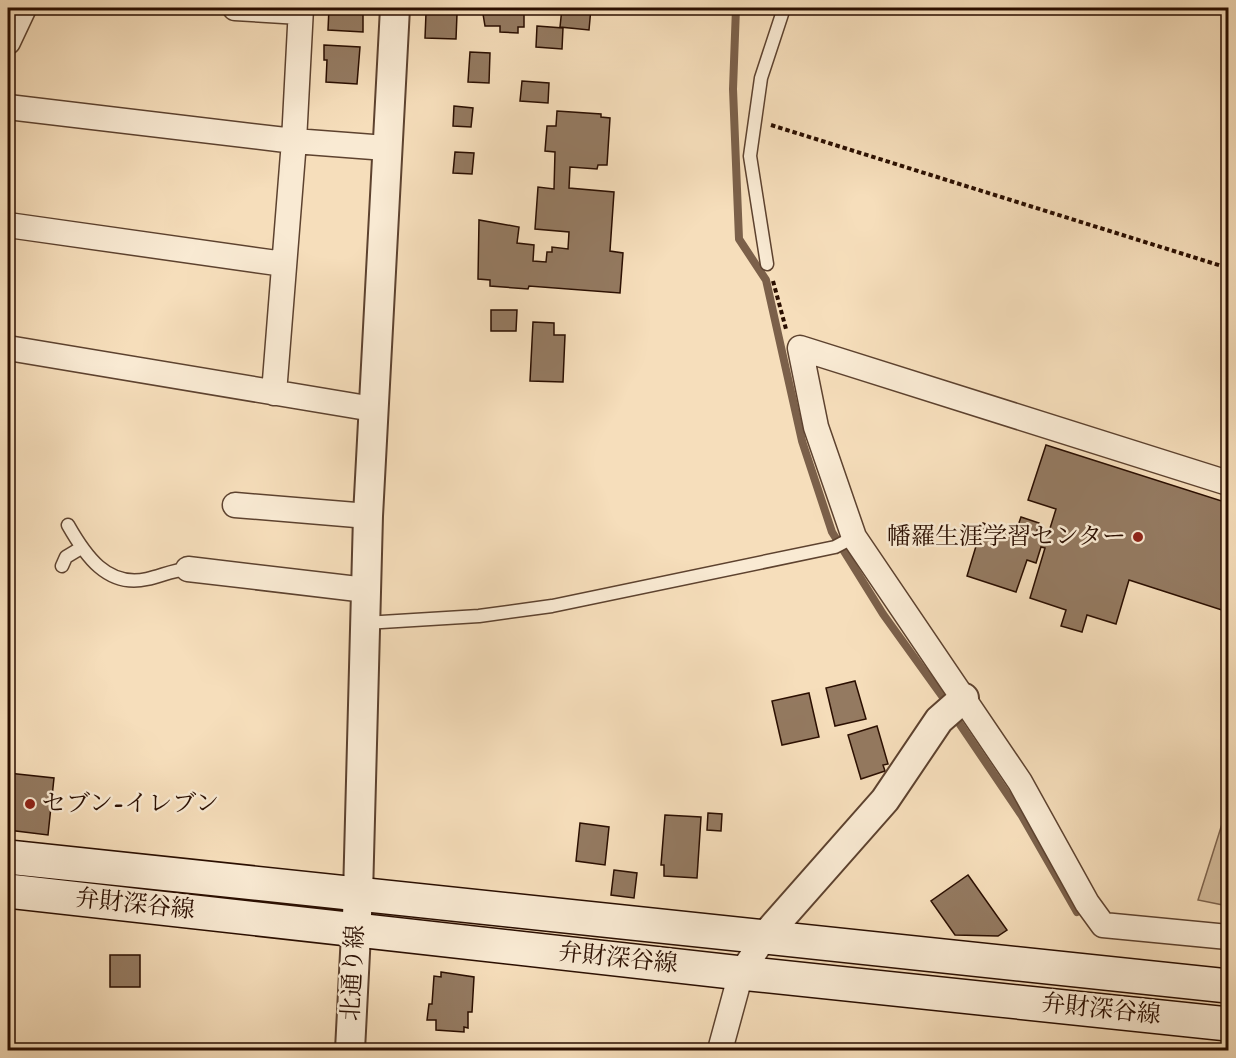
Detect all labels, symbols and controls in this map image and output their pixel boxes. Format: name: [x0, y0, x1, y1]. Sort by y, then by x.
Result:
place label: 幡羅生涯学習センター: [887, 522, 1126, 553]
marker: 幡羅生涯学習センター: [1131, 530, 1145, 544]
place label: セブン-イレブン: [42, 789, 219, 820]
marker: セブン-イレブン: [23, 797, 37, 811]
street label: 弁財深谷線: [74, 883, 196, 927]
street label: 北通り線: [336, 924, 372, 1022]
street label: 弁財深谷線: [557, 937, 679, 981]
street label: 弁財深谷線: [1040, 988, 1162, 1032]

